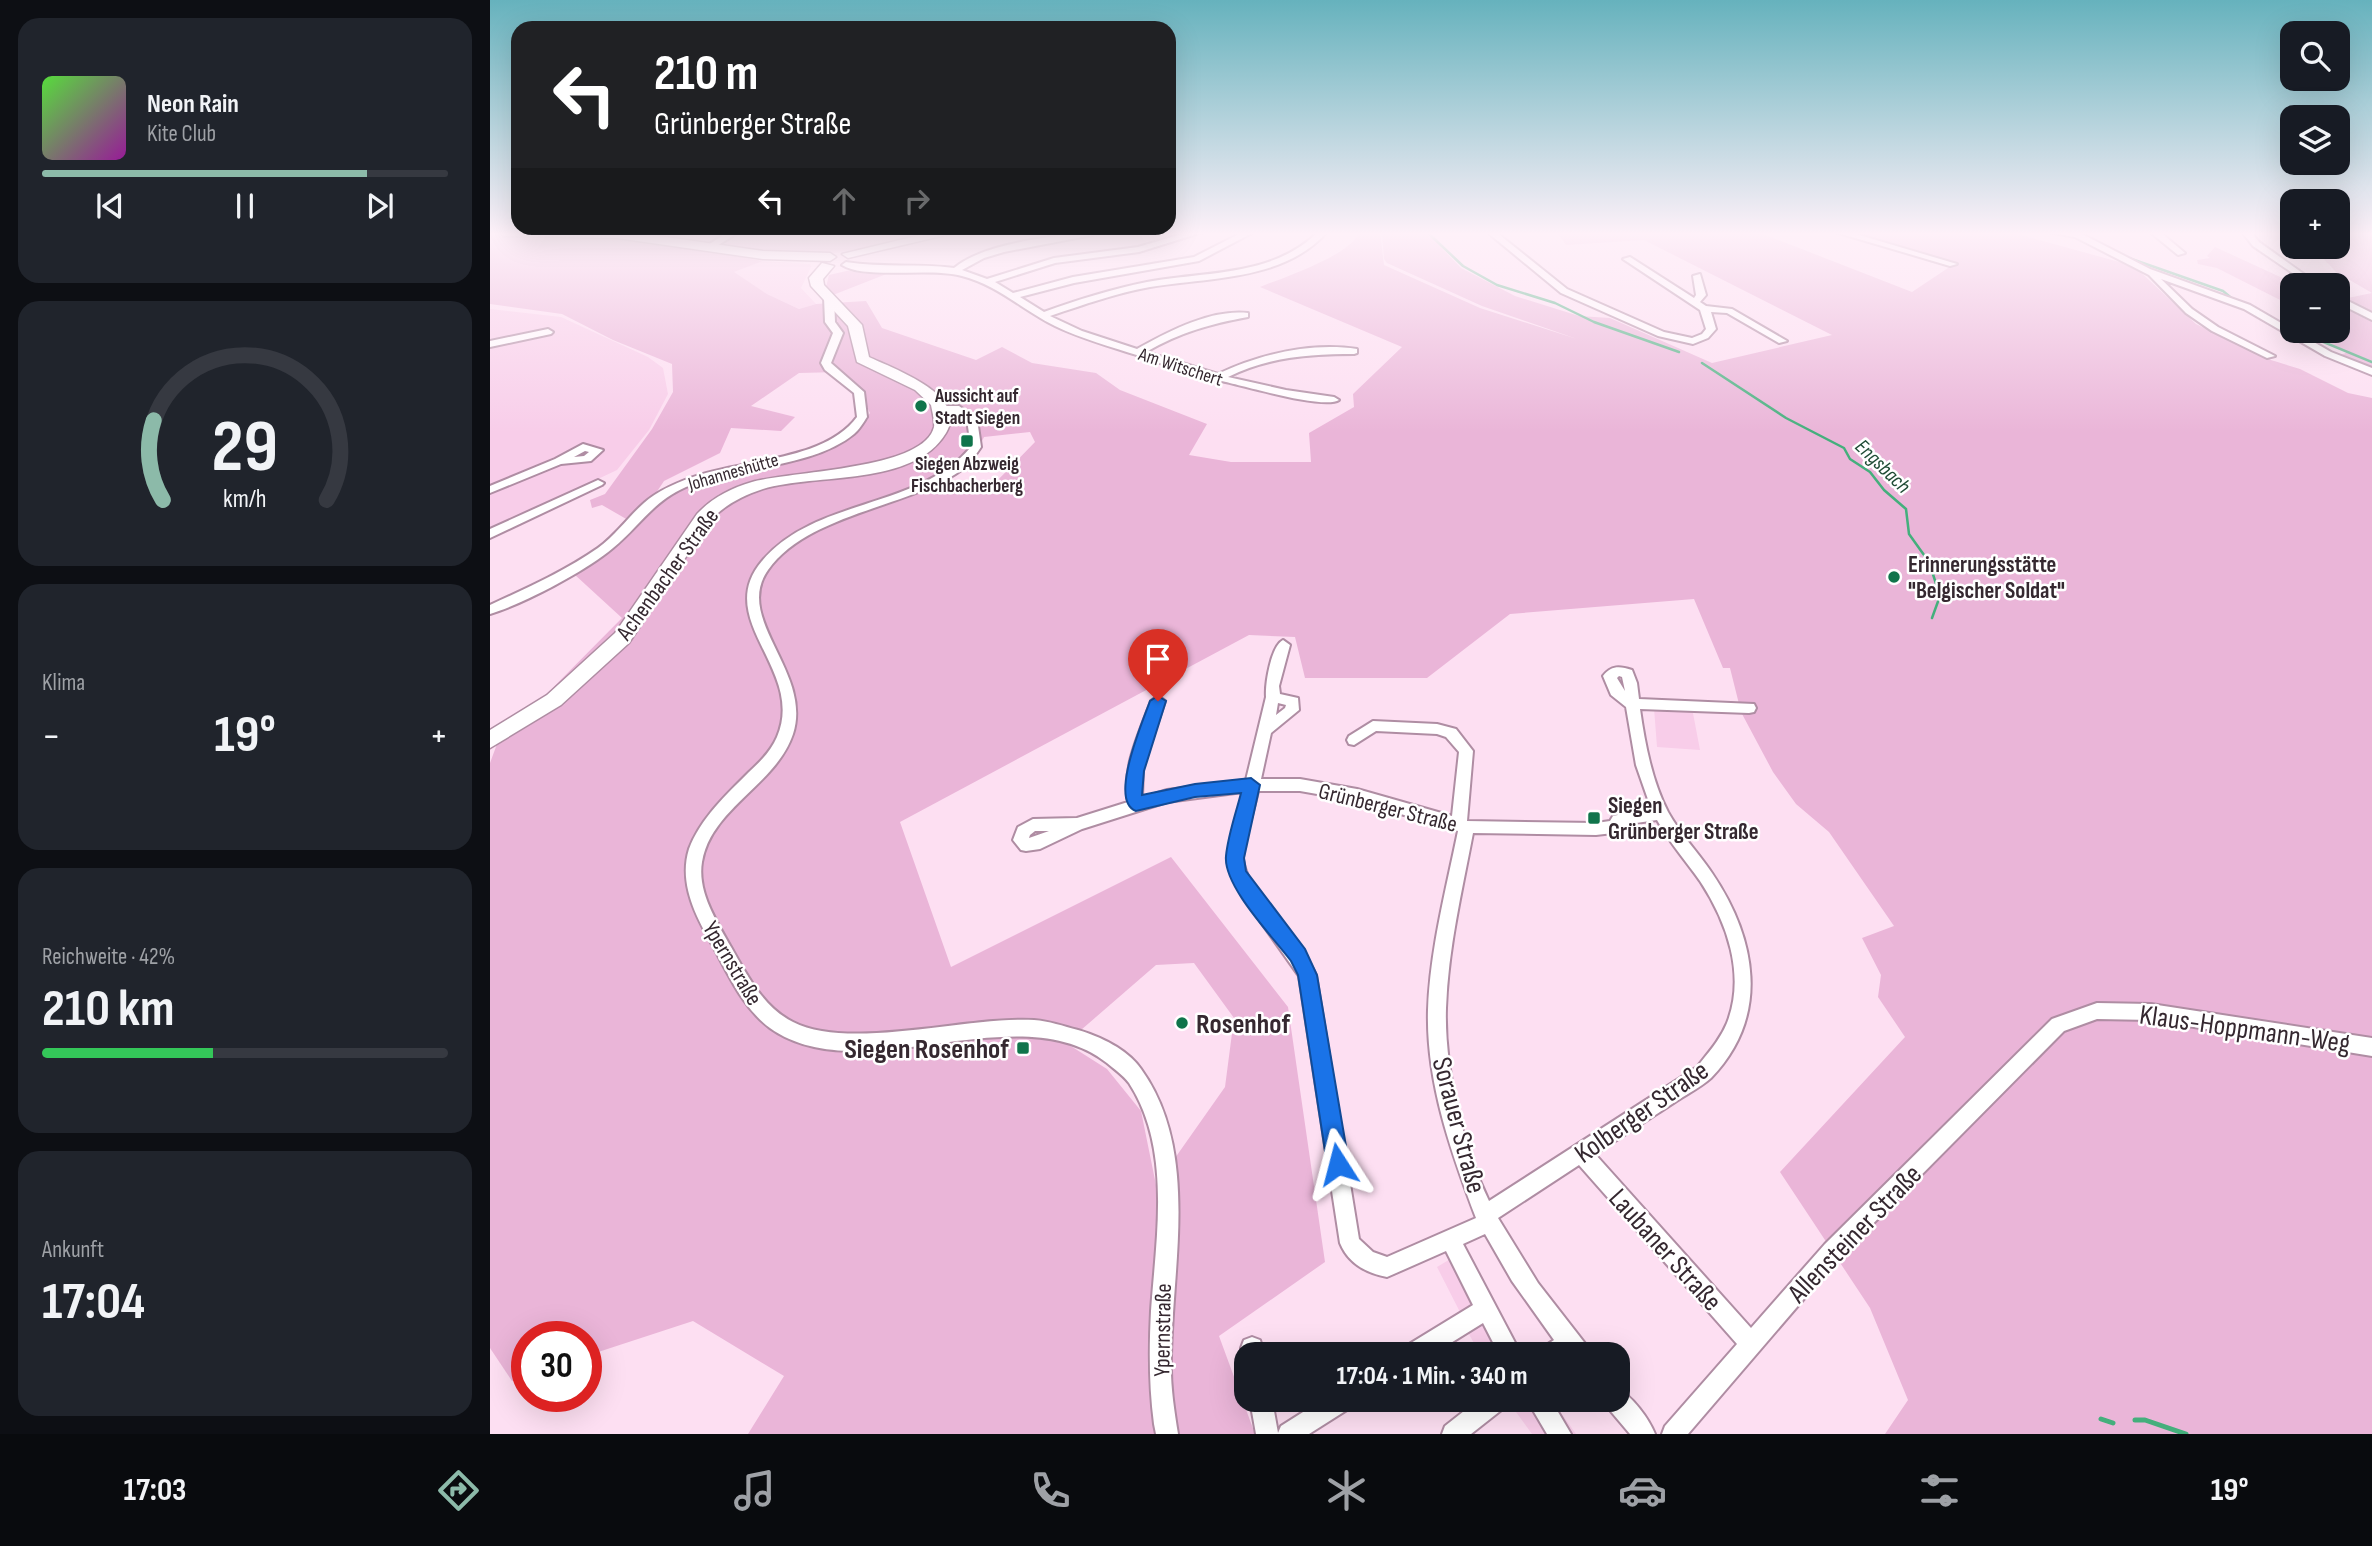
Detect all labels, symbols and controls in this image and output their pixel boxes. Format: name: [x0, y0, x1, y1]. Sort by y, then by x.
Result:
map controls: [2280, 21, 2350, 343]
button: search: [2280, 21, 2350, 91]
text: 210 m: [654, 45, 758, 104]
icon: left: [539, 49, 630, 140]
text: Neon Rain: [147, 89, 239, 120]
text: Grünberger Straße: [654, 105, 851, 144]
button: layers: [2280, 105, 2350, 175]
text: Kite Club: [147, 120, 216, 148]
icon: left: [752, 182, 790, 220]
icon: ahead: [825, 182, 863, 220]
icon: right: [898, 182, 936, 220]
icon: previous: [91, 187, 129, 225]
icon: pause: [226, 187, 264, 225]
icon: next: [361, 187, 399, 225]
button: +: [2280, 189, 2350, 259]
button: −: [2280, 273, 2350, 343]
street label: Am Witschert: [1135, 343, 1226, 392]
place label: Aussicht auf Stadt Siegen: [934, 385, 1020, 430]
marker: Aussicht auf Stadt Siegen: [913, 398, 929, 414]
text: 29: [212, 404, 278, 492]
marker: Siegen Abzweig Fischbacherberg: [959, 433, 975, 449]
water label: Engsbach: [1850, 434, 1916, 499]
street label: Johanneshütte: [685, 449, 781, 497]
place label: Siegen Abzweig Fischbacherberg: [911, 453, 1023, 498]
text: km/h: [223, 484, 267, 515]
street label: Achenbacher Straße: [610, 503, 725, 647]
place label: Erinnerungsstätte "Belgischer Soldat": [1908, 551, 2065, 605]
marker: Erinnerungsstätte "Belgischer Soldat": [1886, 569, 1902, 585]
pin: [1128, 629, 1188, 701]
icon: arrive: [1139, 640, 1177, 678]
text: Klima: [42, 669, 85, 697]
text: 19°: [214, 704, 276, 767]
text: −: [42, 714, 61, 759]
text: +: [429, 714, 448, 759]
street label: Grünberger Straße: [1316, 777, 1460, 839]
place label: Siegen Grünberger Straße: [1608, 792, 1759, 846]
marker: Siegen Grünberger Straße: [1586, 810, 1602, 826]
street label: Ypernstraße: [696, 916, 768, 1011]
text: Reichweite · 42%: [42, 943, 175, 971]
text: 210 km: [42, 978, 175, 1041]
street label: Klaus-Hoppmann-Weg: [2137, 998, 2352, 1061]
place label: Rosenhof: [1196, 1008, 1290, 1041]
marker: Rosenhof: [1174, 1015, 1190, 1031]
place label: Siegen Rosenhof: [844, 1033, 1009, 1066]
marker: Siegen Rosenhof: [1015, 1040, 1031, 1056]
street label: Sorauer Straße: [1425, 1054, 1493, 1197]
street label: Kolberger Straße: [1569, 1054, 1715, 1170]
position arrow: [1301, 1127, 1375, 1201]
street label: Allensteiner Straße: [1781, 1158, 1929, 1310]
street label: Laubaner Straße: [1601, 1182, 1728, 1318]
text: Ankunft: [42, 1236, 104, 1264]
text: 17:04: [42, 1271, 145, 1334]
street label: Ypernstraße: [1148, 1283, 1178, 1377]
speed limit sign: 30: [511, 1321, 602, 1412]
text: 17:04 · 1 Min. · 340 m: [1336, 1361, 1528, 1392]
icon: directions: [434, 1466, 483, 1515]
icon: music: [730, 1466, 779, 1515]
icon: phone: [1026, 1466, 1075, 1515]
icon: climate: [1322, 1466, 1371, 1515]
icon: car: [1618, 1466, 1667, 1515]
icon: filters: [1915, 1466, 1964, 1515]
text: 17:03: [124, 1471, 186, 1510]
text: 19°: [2211, 1471, 2248, 1510]

